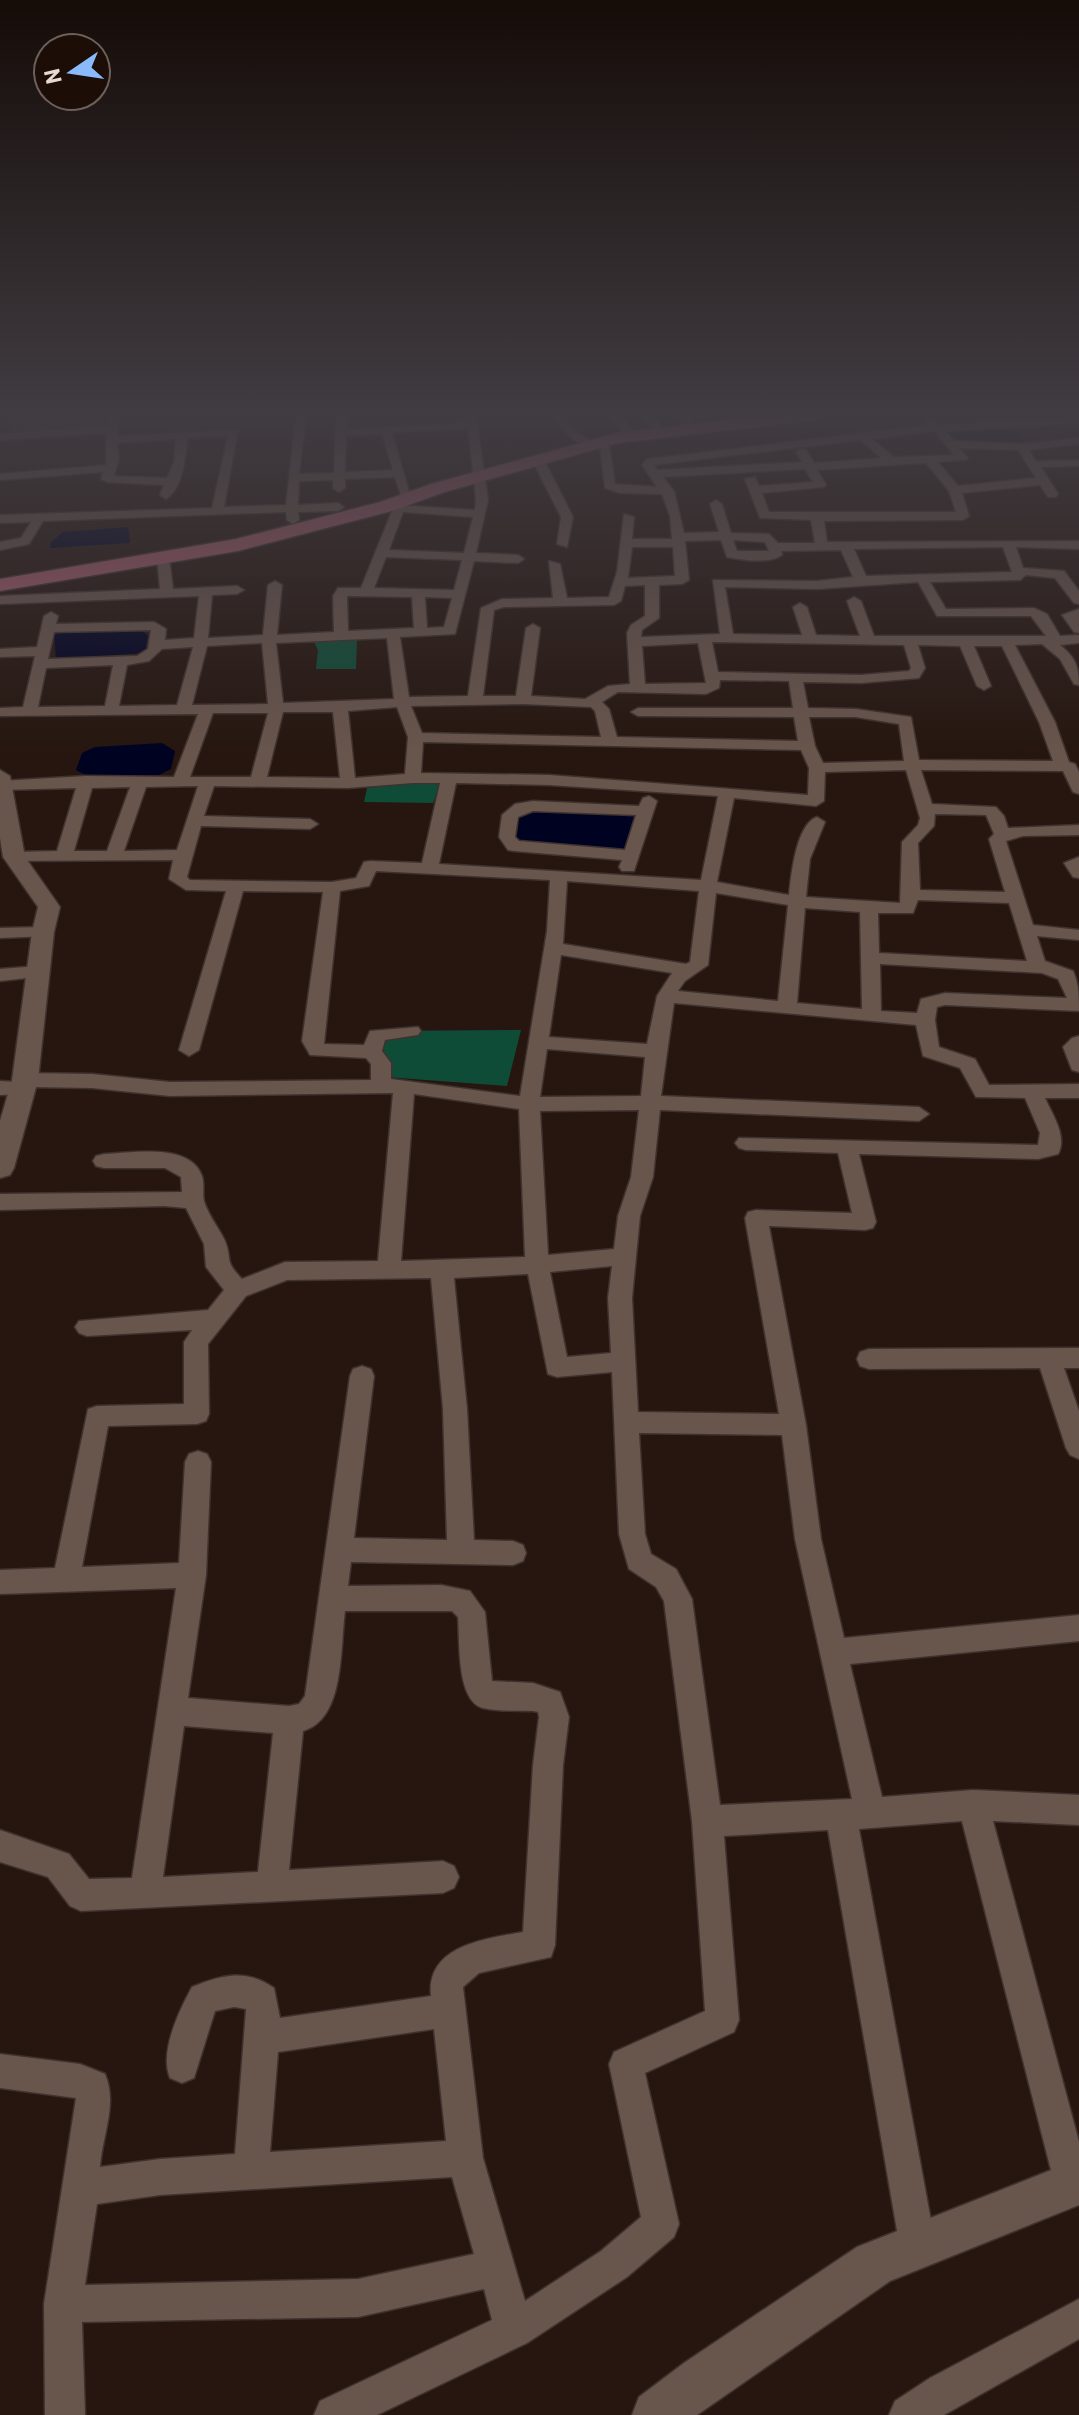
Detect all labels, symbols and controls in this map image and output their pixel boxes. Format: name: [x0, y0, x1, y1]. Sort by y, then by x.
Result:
north arrow: [32, 32, 112, 112]
text: N: [37, 67, 66, 87]

